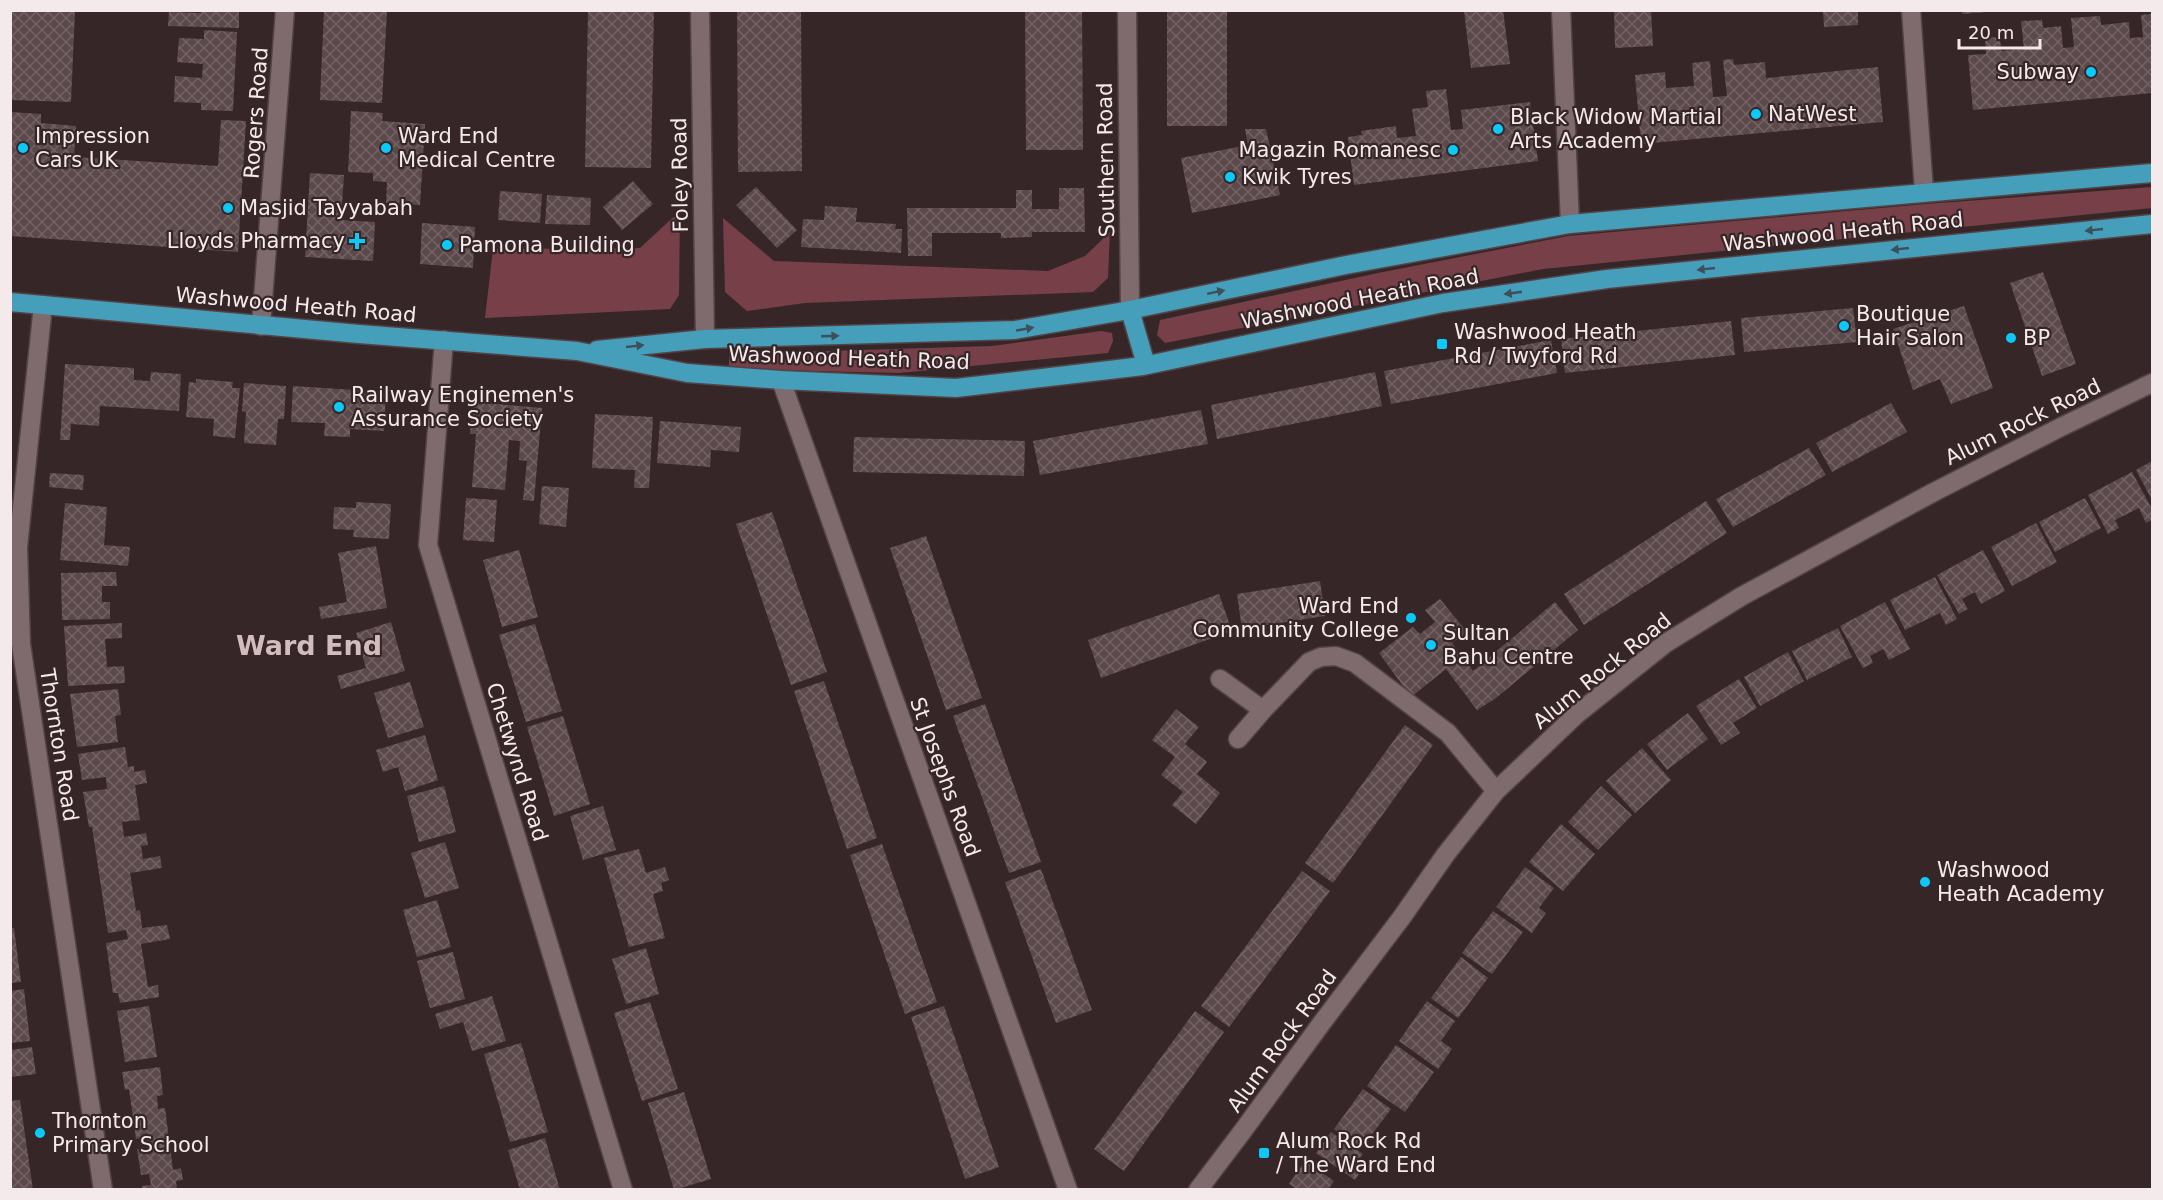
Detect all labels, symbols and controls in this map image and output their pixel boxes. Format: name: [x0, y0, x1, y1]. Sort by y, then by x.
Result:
scale bar: [1959, 12, 2040, 50]
text: 20 m: [1968, 22, 2014, 43]
street label: Rogers Road: [239, 46, 273, 180]
place label: Subway: [1997, 60, 2079, 84]
marker: Subway: [2084, 65, 2098, 79]
street label: Southern Road: [1093, 82, 1119, 238]
place label: NatWest: [1768, 102, 1856, 126]
place label: Black Widow Martial Arts Academy: [1510, 105, 1722, 153]
marker: NatWest: [1749, 107, 1763, 121]
street label: Foley Road: [667, 117, 693, 233]
marker: Black Widow Martial Arts Academy: [1491, 122, 1505, 136]
place label: Impression Cars UK: [35, 124, 150, 172]
place label: Ward End Medical Centre: [398, 124, 555, 172]
place label: Magazin Romanesc: [1238, 138, 1441, 162]
marker: Impression Cars UK: [16, 141, 30, 155]
marker: Ward End Medical Centre: [379, 141, 393, 155]
marker: Magazin Romanesc: [1446, 143, 1460, 157]
place label: Kwik Tyres: [1242, 165, 1352, 189]
marker: Kwik Tyres: [1223, 170, 1237, 184]
place label: Masjid Tayyabah: [240, 196, 413, 220]
marker: Masjid Tayyabah: [221, 201, 235, 215]
street label: Washwood Heath Road: [1721, 207, 1965, 257]
one-way arrow: [2085, 225, 2104, 235]
place label: Lloyds Pharmacy: [167, 229, 345, 253]
place label: Pamona Building: [459, 233, 635, 257]
marker: Lloyds Pharmacy: [350, 234, 364, 248]
marker: Pamona Building: [440, 238, 454, 252]
one-way arrow: [1891, 244, 1910, 254]
street label: Washwood Heath Road: [1239, 264, 1481, 334]
one-way arrow: [1697, 264, 1716, 274]
street label: Washwood Heath Road: [174, 283, 418, 327]
one-way arrow: [1207, 287, 1226, 296]
one-way arrow: [1503, 288, 1522, 297]
place label: Boutique Hair Salon: [1856, 302, 1964, 350]
marker: Boutique Hair Salon: [1837, 319, 1851, 333]
place label: Washwood Heath Rd / Twyford Rd: [1454, 320, 1637, 368]
one-way arrow: [1015, 324, 1034, 333]
place label: BP: [2023, 326, 2050, 350]
one-way arrow: [820, 331, 839, 340]
marker: BP: [2004, 331, 2018, 345]
marker: Washwood Heath Rd / Twyford Rd: [1435, 337, 1449, 351]
one-way arrow: [626, 341, 645, 351]
street label: Washwood Heath Road: [728, 342, 970, 374]
street label: Alum Rock Road: [1941, 374, 2105, 470]
place label: Railway Enginemen's Assurance Society: [351, 383, 574, 431]
marker: Railway Enginemen's Assurance Society: [332, 400, 346, 414]
place label: Ward End Community College: [1192, 594, 1399, 642]
street label: Alum Rock Road: [1528, 608, 1676, 734]
marker: Ward End Community College: [1404, 611, 1418, 625]
place label: Sultan Bahu Centre: [1443, 621, 1574, 669]
district label: Ward End: [236, 630, 382, 661]
marker: Sultan Bahu Centre: [1424, 638, 1438, 652]
street label: Thornton Road: [35, 666, 83, 823]
street label: Chetwynd Road: [481, 680, 553, 844]
street label: St Josephs Road: [905, 694, 985, 860]
place label: Washwood Heath Academy: [1937, 858, 2104, 906]
marker: Washwood Heath Academy: [1918, 875, 1932, 889]
street label: Alum Rock Road: [1222, 965, 1342, 1117]
place label: Thornton Primary School: [51, 1109, 210, 1157]
marker: Thornton Primary School: [33, 1126, 47, 1140]
place label: Alum Rock Rd / The Ward End: [1276, 1129, 1436, 1177]
marker: Alum Rock Rd / The Ward End: [1257, 1146, 1271, 1160]

